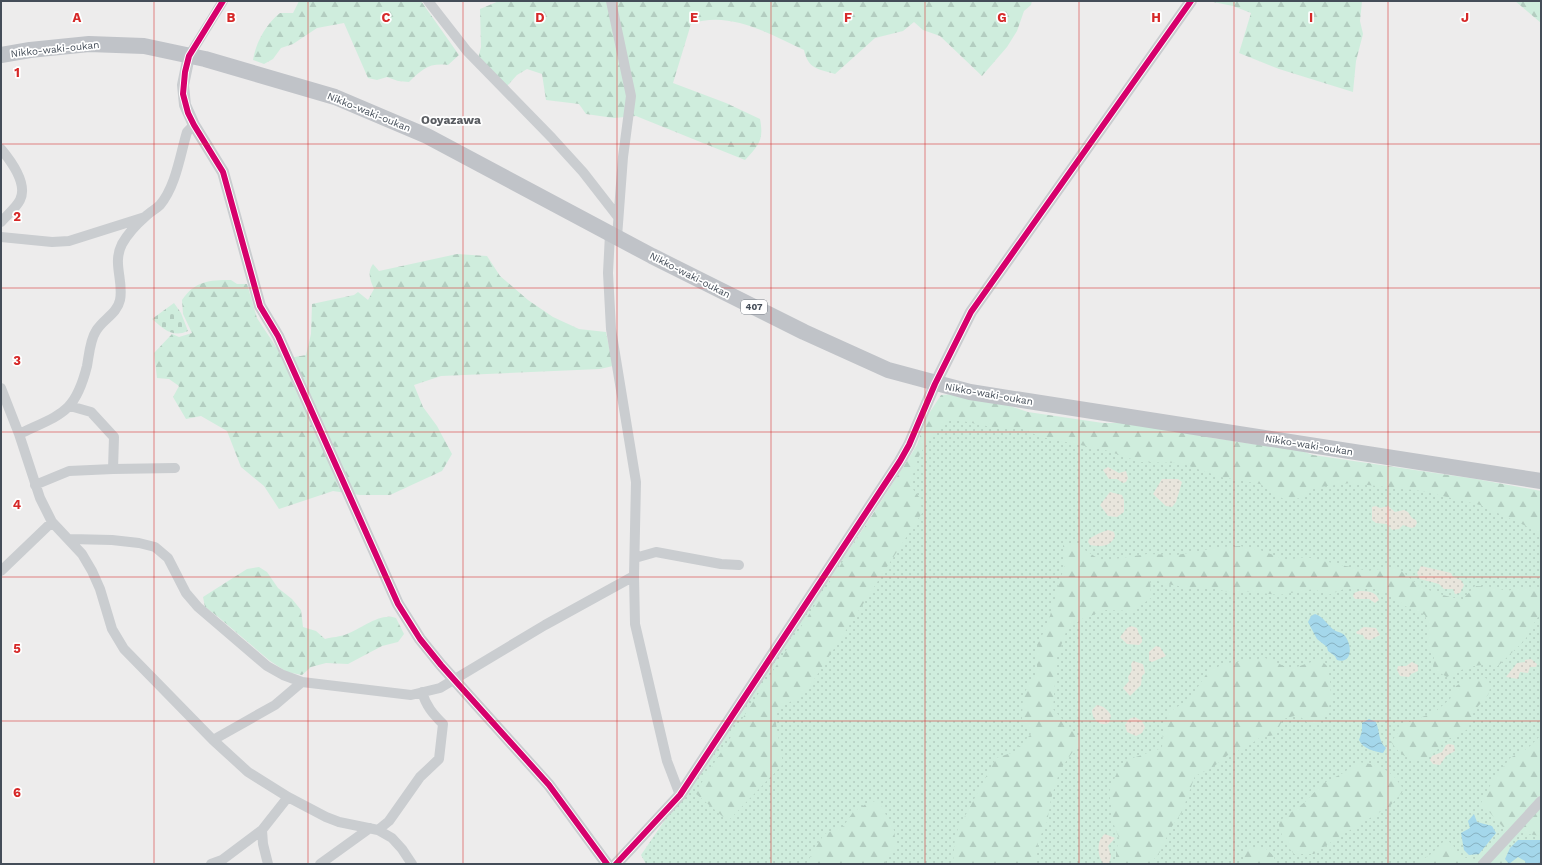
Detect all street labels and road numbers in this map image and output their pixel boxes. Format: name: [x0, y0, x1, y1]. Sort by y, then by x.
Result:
street label: Nikko-waki-oukan: [10, 39, 100, 59]
street label: Nikko-waki-oukan: [326, 90, 412, 134]
street label: Nikko-waki-oukan: [648, 250, 732, 300]
road number: 407: [741, 300, 767, 314]
street label: Nikko-waki-oukan: [944, 381, 1034, 407]
street label: Nikko-waki-oukan: [1264, 433, 1354, 457]

